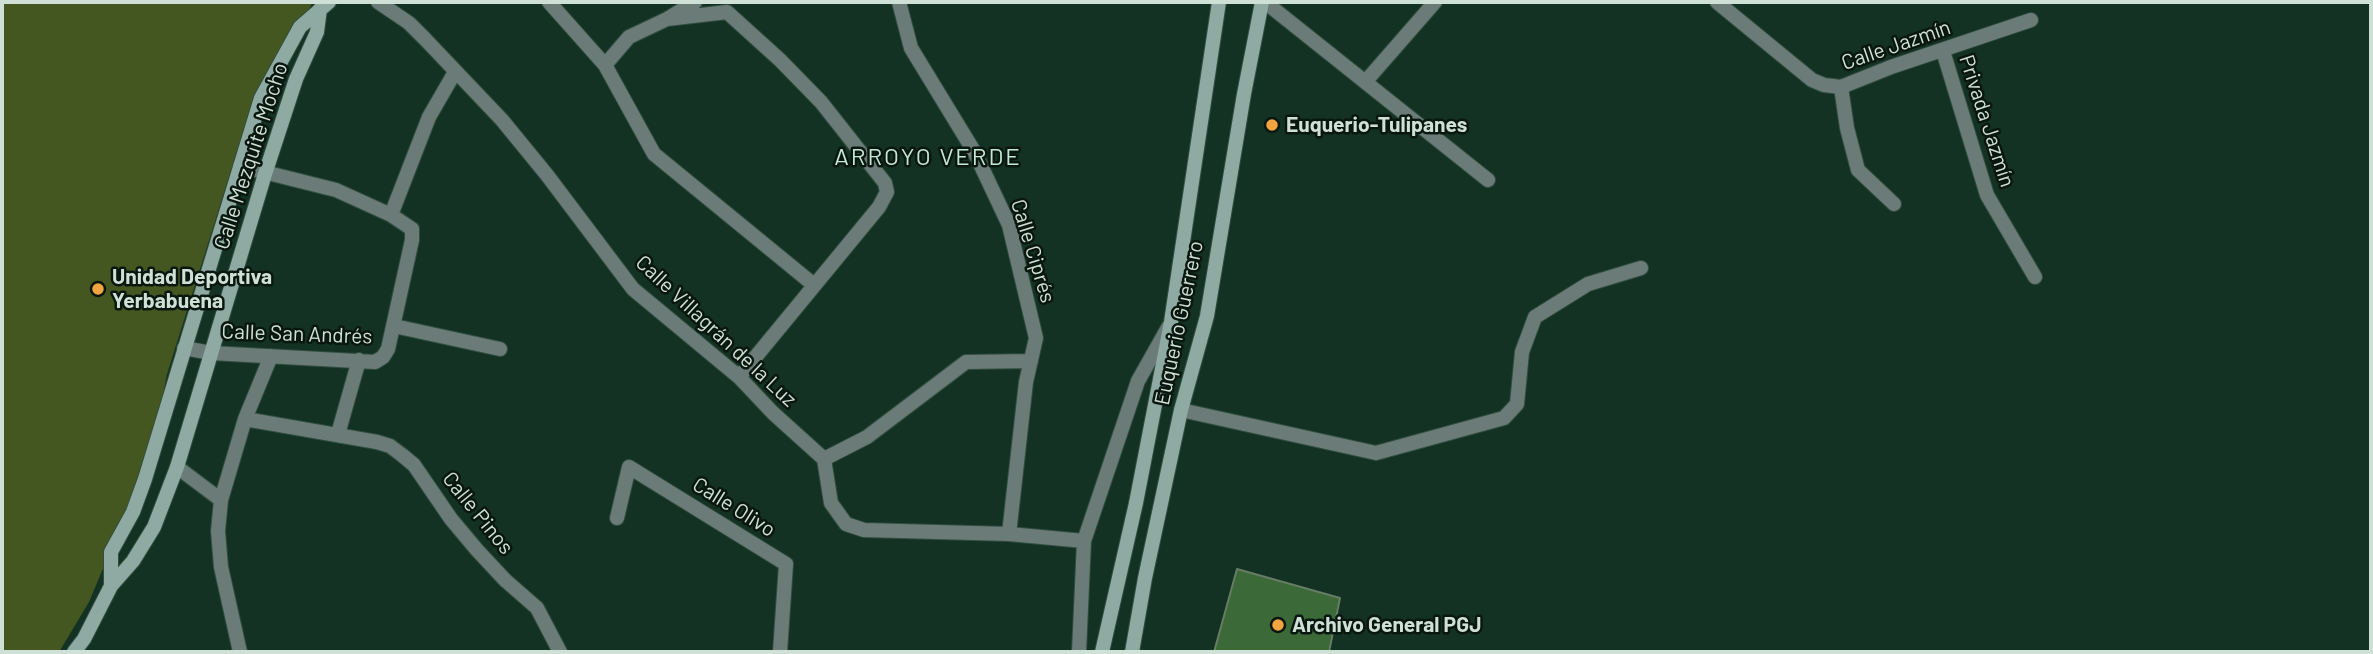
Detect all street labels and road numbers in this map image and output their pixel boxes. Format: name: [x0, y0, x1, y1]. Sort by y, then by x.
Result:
street label: Calle Jazmín: [1838, 15, 1954, 75]
street label: Privada Jazmín: [1954, 52, 2020, 190]
street label: Calle Mezquite Mocho: [209, 59, 293, 253]
street label: Calle Ciprés: [1005, 196, 1061, 306]
street label: Euquerio Guerrero: [1149, 239, 1209, 407]
street label: Calle Villagrán de la Luz: [630, 250, 802, 412]
street label: Calle San Andrés: [221, 319, 373, 349]
street label: Calle Pinos: [437, 467, 519, 559]
street label: Calle Olivo: [688, 472, 780, 542]

